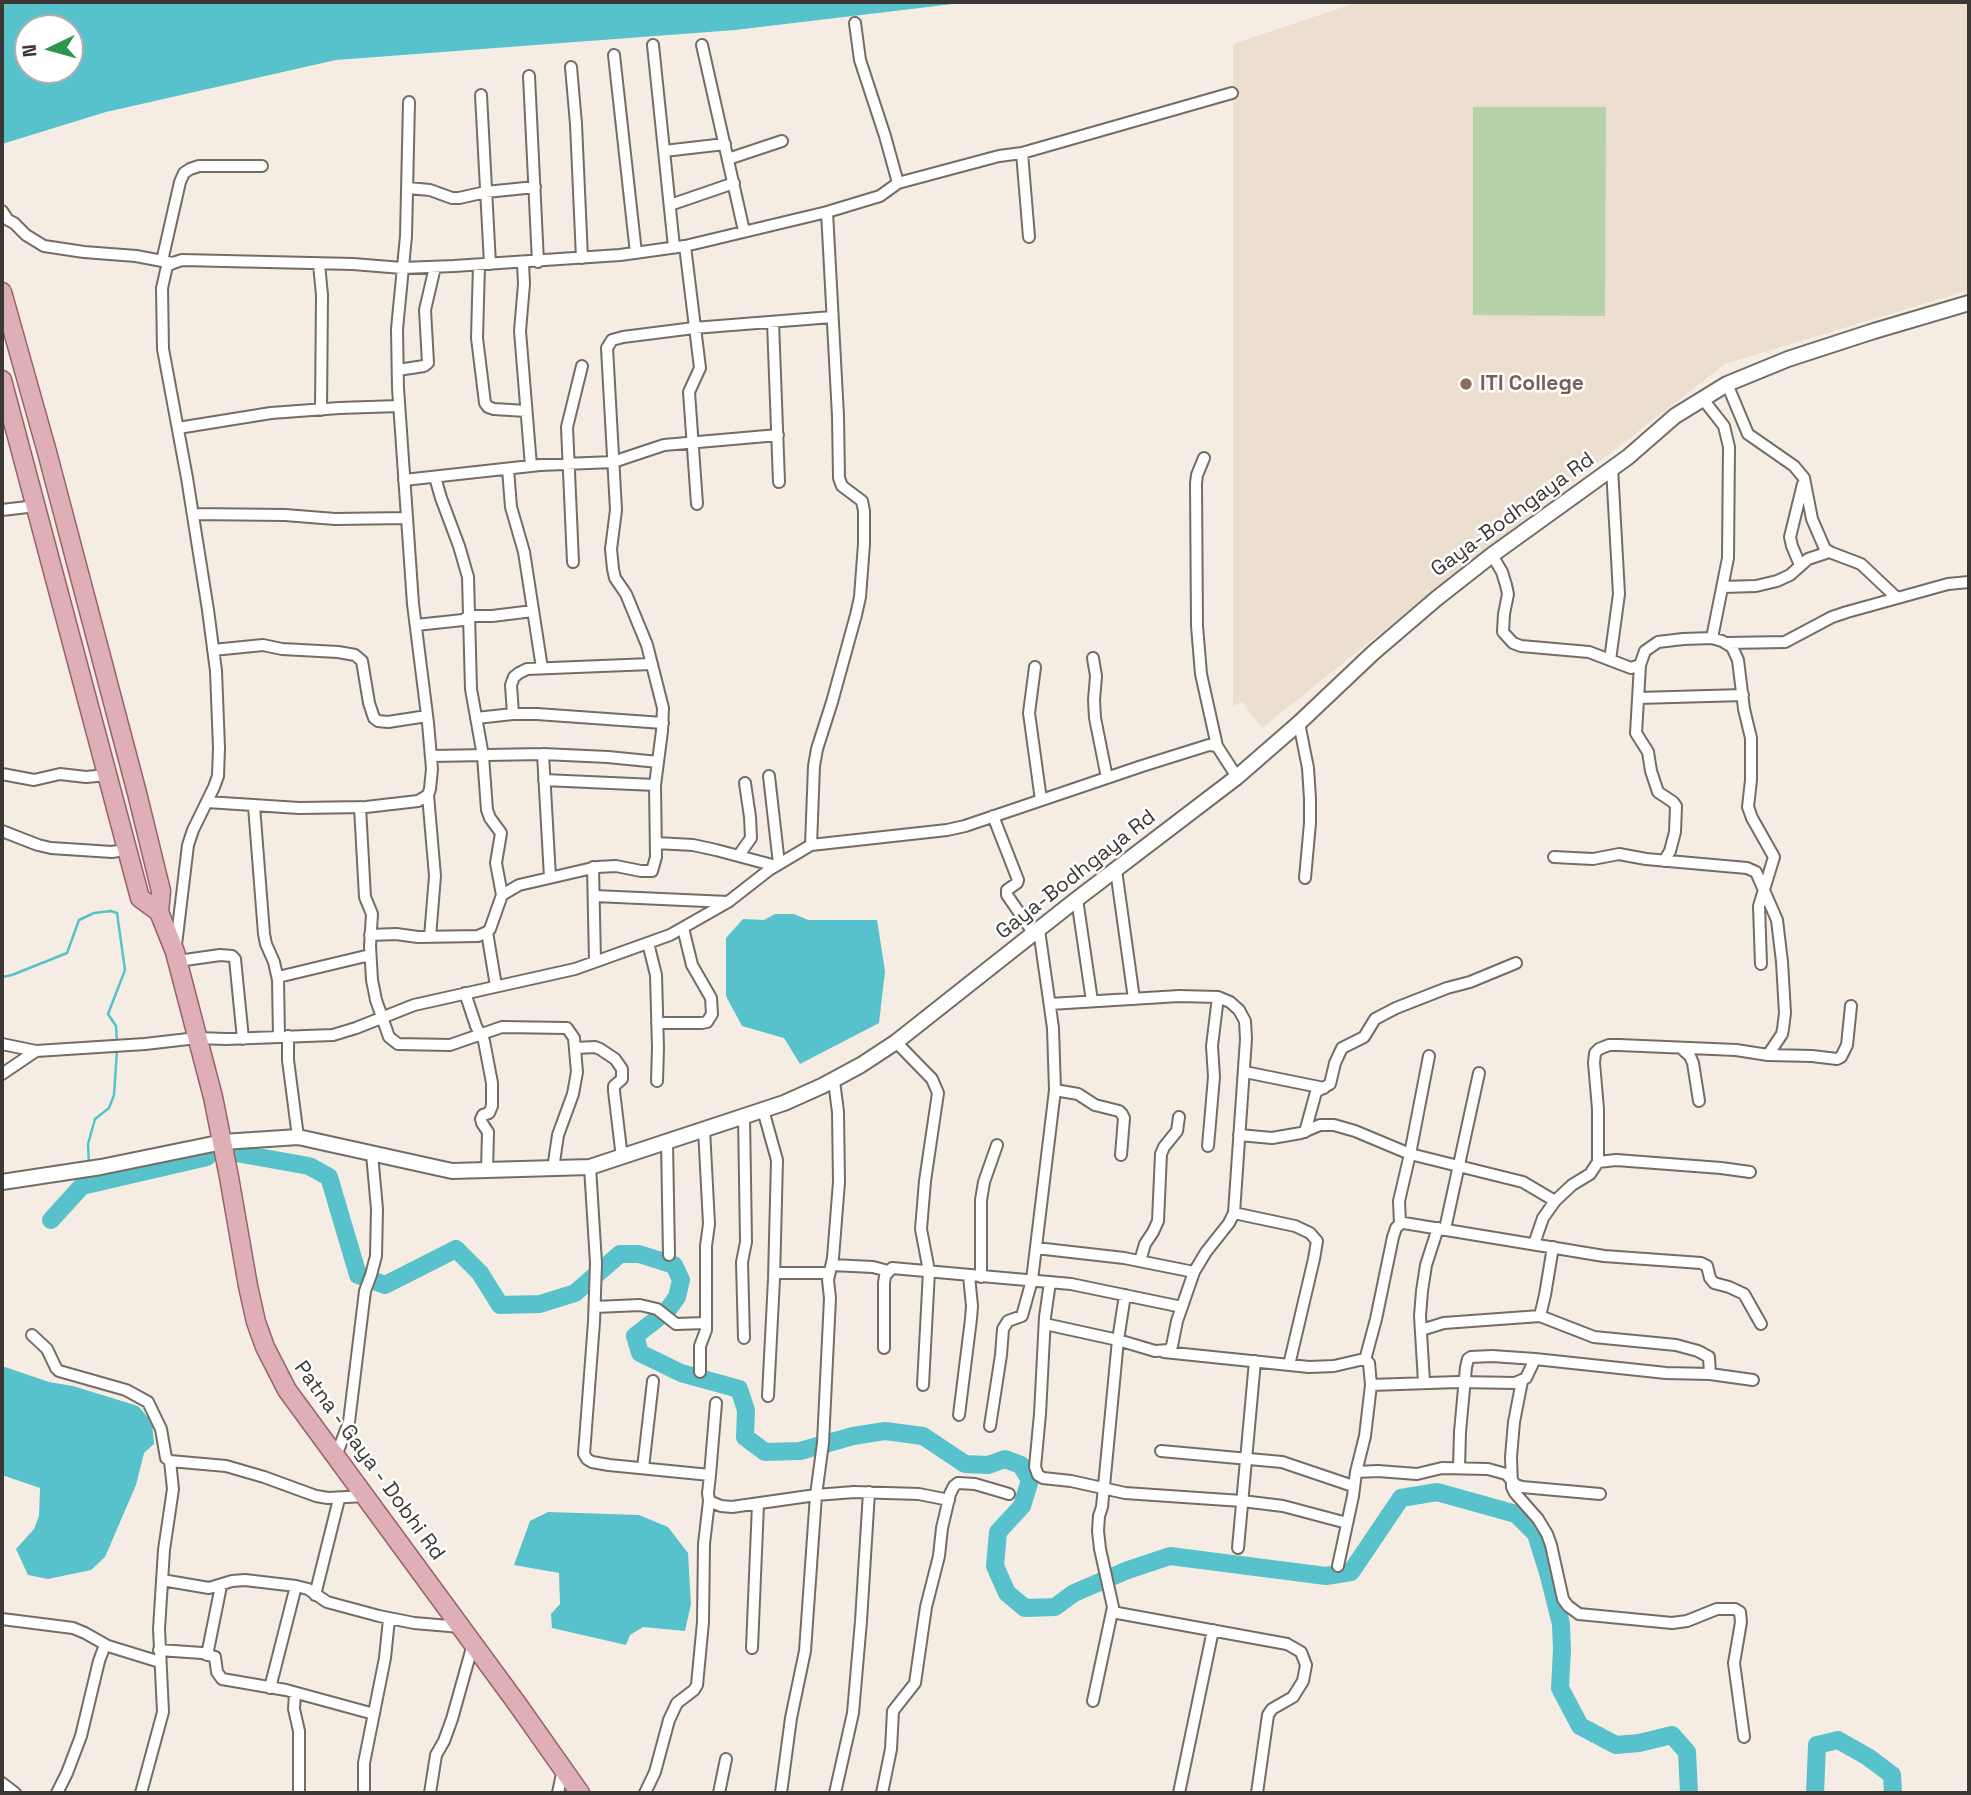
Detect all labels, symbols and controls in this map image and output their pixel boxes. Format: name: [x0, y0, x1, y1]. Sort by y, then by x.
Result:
north arrow: [14, 14, 84, 84]
text: N: [17, 43, 43, 58]
place label: ITI College: [1480, 371, 1584, 397]
marker: ITI College: [1458, 376, 1474, 392]
street label: Gaya-Bodhgaya Rd: [1426, 447, 1600, 583]
street label: Gaya-Bodhgaya Rd: [991, 805, 1161, 945]
street label: Patna - Gaya - Dobhi Rd: [288, 1356, 450, 1566]

